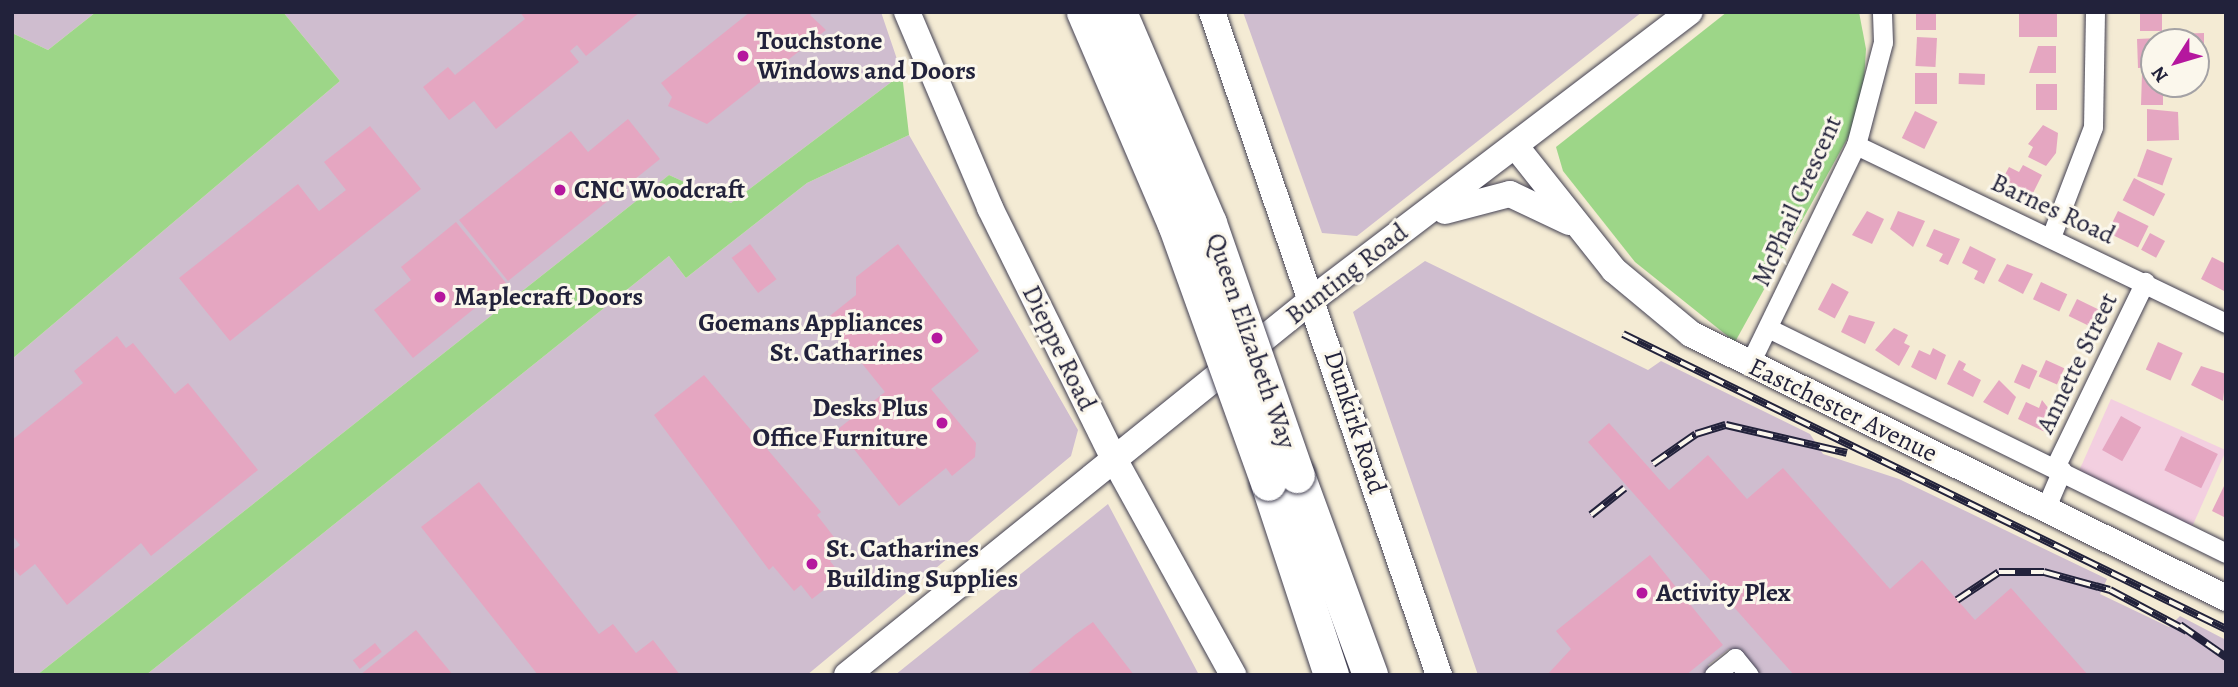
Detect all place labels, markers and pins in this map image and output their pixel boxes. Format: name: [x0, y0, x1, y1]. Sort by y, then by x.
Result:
place label: Touchstone Windows and Doors: [757, 25, 976, 86]
marker: Touchstone Windows and Doors: [735, 48, 751, 64]
place label: CNC Woodcraft: [574, 174, 745, 206]
marker: CNC Woodcraft: [552, 182, 568, 198]
place label: Maplecraft Doors: [454, 281, 643, 313]
marker: Maplecraft Doors: [432, 289, 448, 305]
place label: Goemans Appliances St. Catharines: [698, 307, 923, 368]
marker: Goemans Appliances St. Catharines: [929, 330, 945, 346]
place label: Desks Plus Office Furniture: [753, 392, 928, 453]
marker: Desks Plus Office Furniture: [934, 415, 950, 431]
place label: St. Catharines Building Supplies: [826, 533, 1018, 594]
marker: St. Catharines Building Supplies: [804, 556, 820, 572]
place label: Activity Plex: [1656, 577, 1791, 609]
marker: Activity Plex: [1634, 585, 1650, 601]

